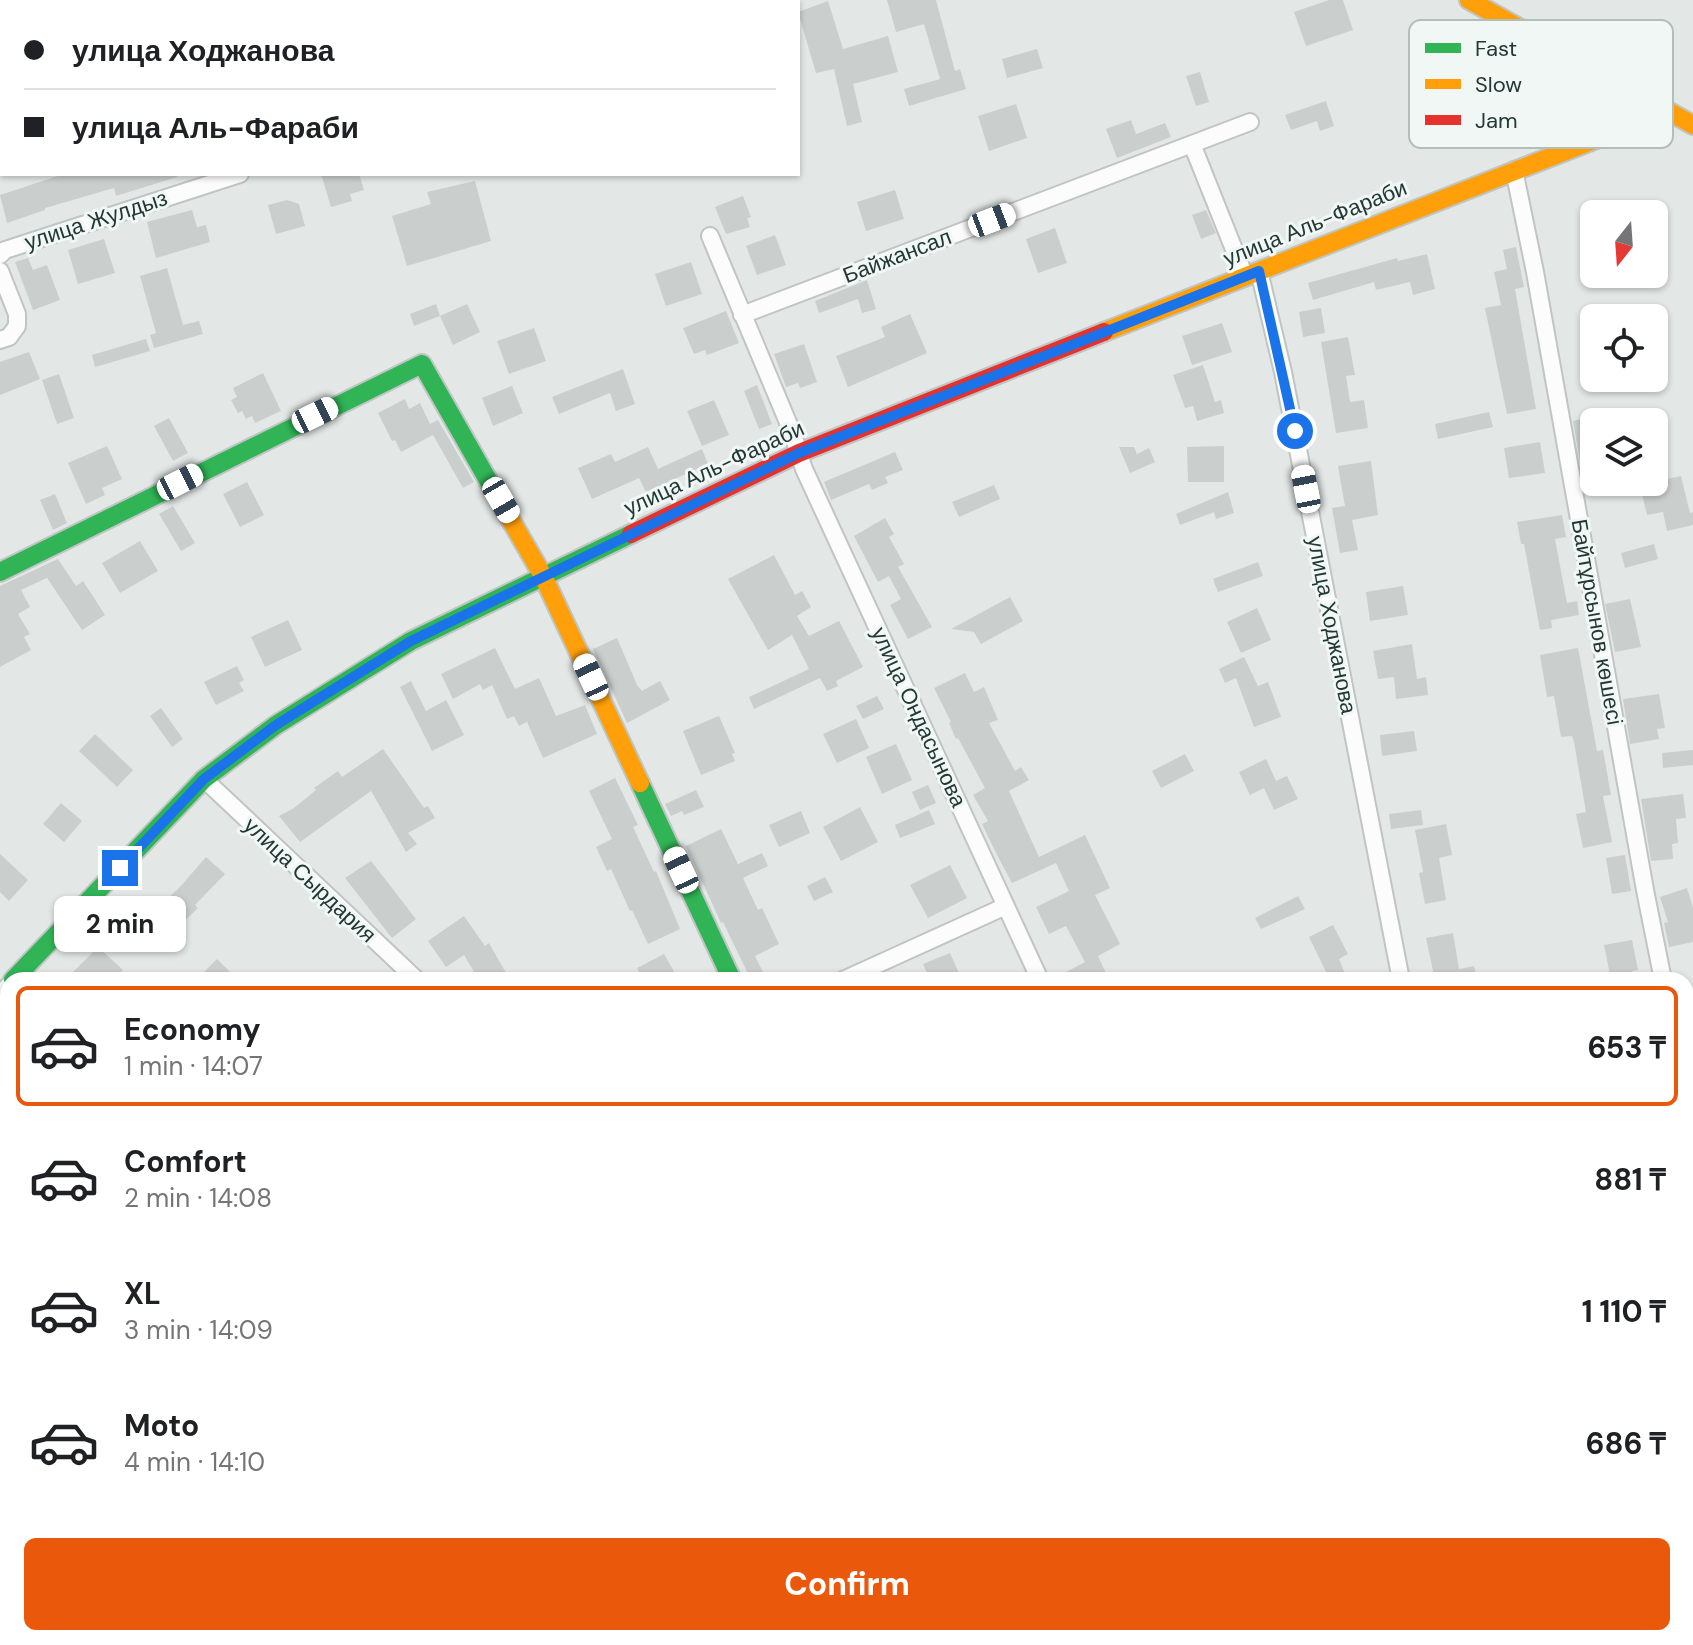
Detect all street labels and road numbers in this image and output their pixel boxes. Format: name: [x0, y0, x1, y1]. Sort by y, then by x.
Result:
street label: улица Аль-Фараби: [1219, 173, 1411, 273]
street label: улица Жулдыз: [21, 183, 171, 257]
street label: Байжансал: [839, 222, 955, 290]
street label: улица Аль-Фараби: [619, 414, 809, 522]
street label: Байтұрсынов көшесі: [1565, 517, 1629, 727]
street label: улица Ходжанова: [1301, 534, 1364, 717]
street label: улица Ондасынова: [865, 622, 974, 812]
street label: улица Сырдария: [237, 811, 383, 949]

